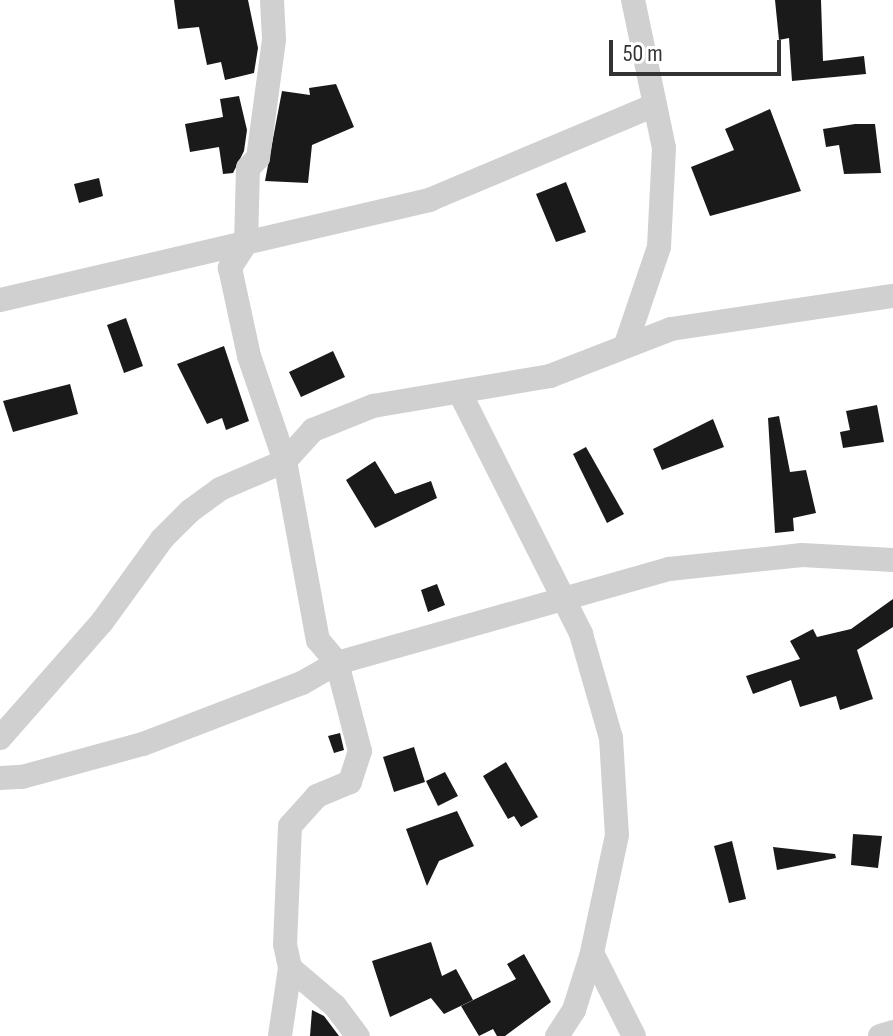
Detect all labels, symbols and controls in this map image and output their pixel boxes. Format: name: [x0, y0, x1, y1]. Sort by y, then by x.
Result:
scale bar: [613, 24, 785, 74]
text: 50 m: [623, 39, 663, 68]

